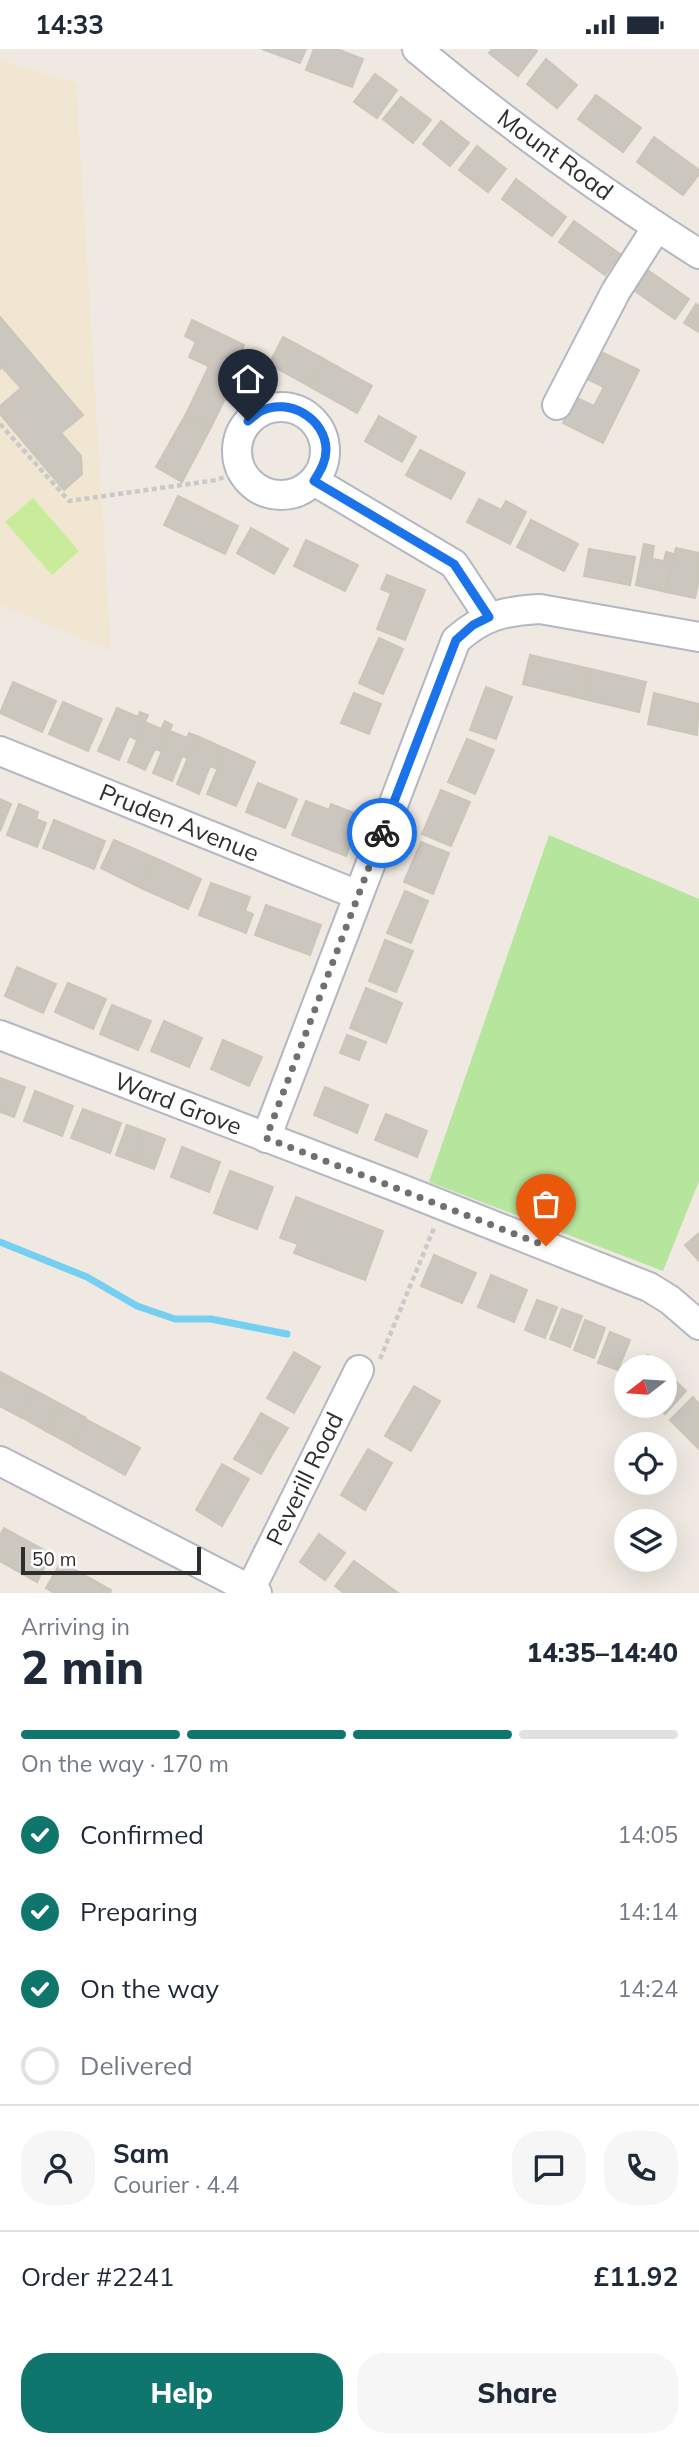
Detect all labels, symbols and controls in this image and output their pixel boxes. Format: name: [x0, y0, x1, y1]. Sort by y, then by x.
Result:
text: 14:33: [35, 8, 104, 41]
street label: Mount Road: [492, 102, 619, 206]
pin: [218, 349, 278, 421]
icon: home: [229, 360, 267, 398]
street label: Pruden Avenue: [95, 776, 263, 868]
courier: [347, 798, 417, 868]
icon: bike: [363, 814, 401, 852]
street label: Ward Grove: [110, 1065, 246, 1141]
pin: [516, 1174, 576, 1246]
icon: bag: [527, 1185, 565, 1223]
north arrow: [614, 1355, 677, 1417]
map controls: [614, 1355, 677, 1572]
street label: Peverill Road: [259, 1407, 349, 1550]
button: locate: [614, 1432, 677, 1495]
button: layers: [614, 1509, 677, 1572]
scale bar: [21, 1544, 201, 1576]
text: 50 m: [32, 1547, 76, 1571]
text: Arriving in: [21, 1612, 130, 1641]
text: 14:35–14:40: [527, 1636, 678, 1669]
text: 2 min: [21, 1638, 144, 1696]
text: On the way · 170 m: [21, 1749, 229, 1778]
icon: check: [21, 1816, 59, 1854]
text: Confirmed: [80, 1818, 204, 1851]
text: 14:05: [618, 1820, 678, 1849]
icon: check: [21, 1893, 59, 1931]
text: Preparing: [80, 1895, 198, 1928]
text: 14:14: [618, 1897, 678, 1926]
icon: check: [21, 1970, 59, 2008]
text: On the way: [80, 1972, 219, 2005]
text: 14:24: [618, 1974, 678, 2003]
text: Delivered: [80, 2049, 193, 2082]
button: person: [21, 2131, 95, 2205]
button: chat: [512, 2131, 586, 2205]
button: phone: [604, 2131, 678, 2205]
text: Sam: [113, 2137, 169, 2170]
text: Courier · 4.4: [113, 2170, 239, 2199]
text: Order #2241: [21, 2260, 174, 2293]
text: £11.92: [594, 2260, 678, 2293]
button: Help: [21, 2353, 343, 2433]
button: Share: [357, 2353, 678, 2433]

